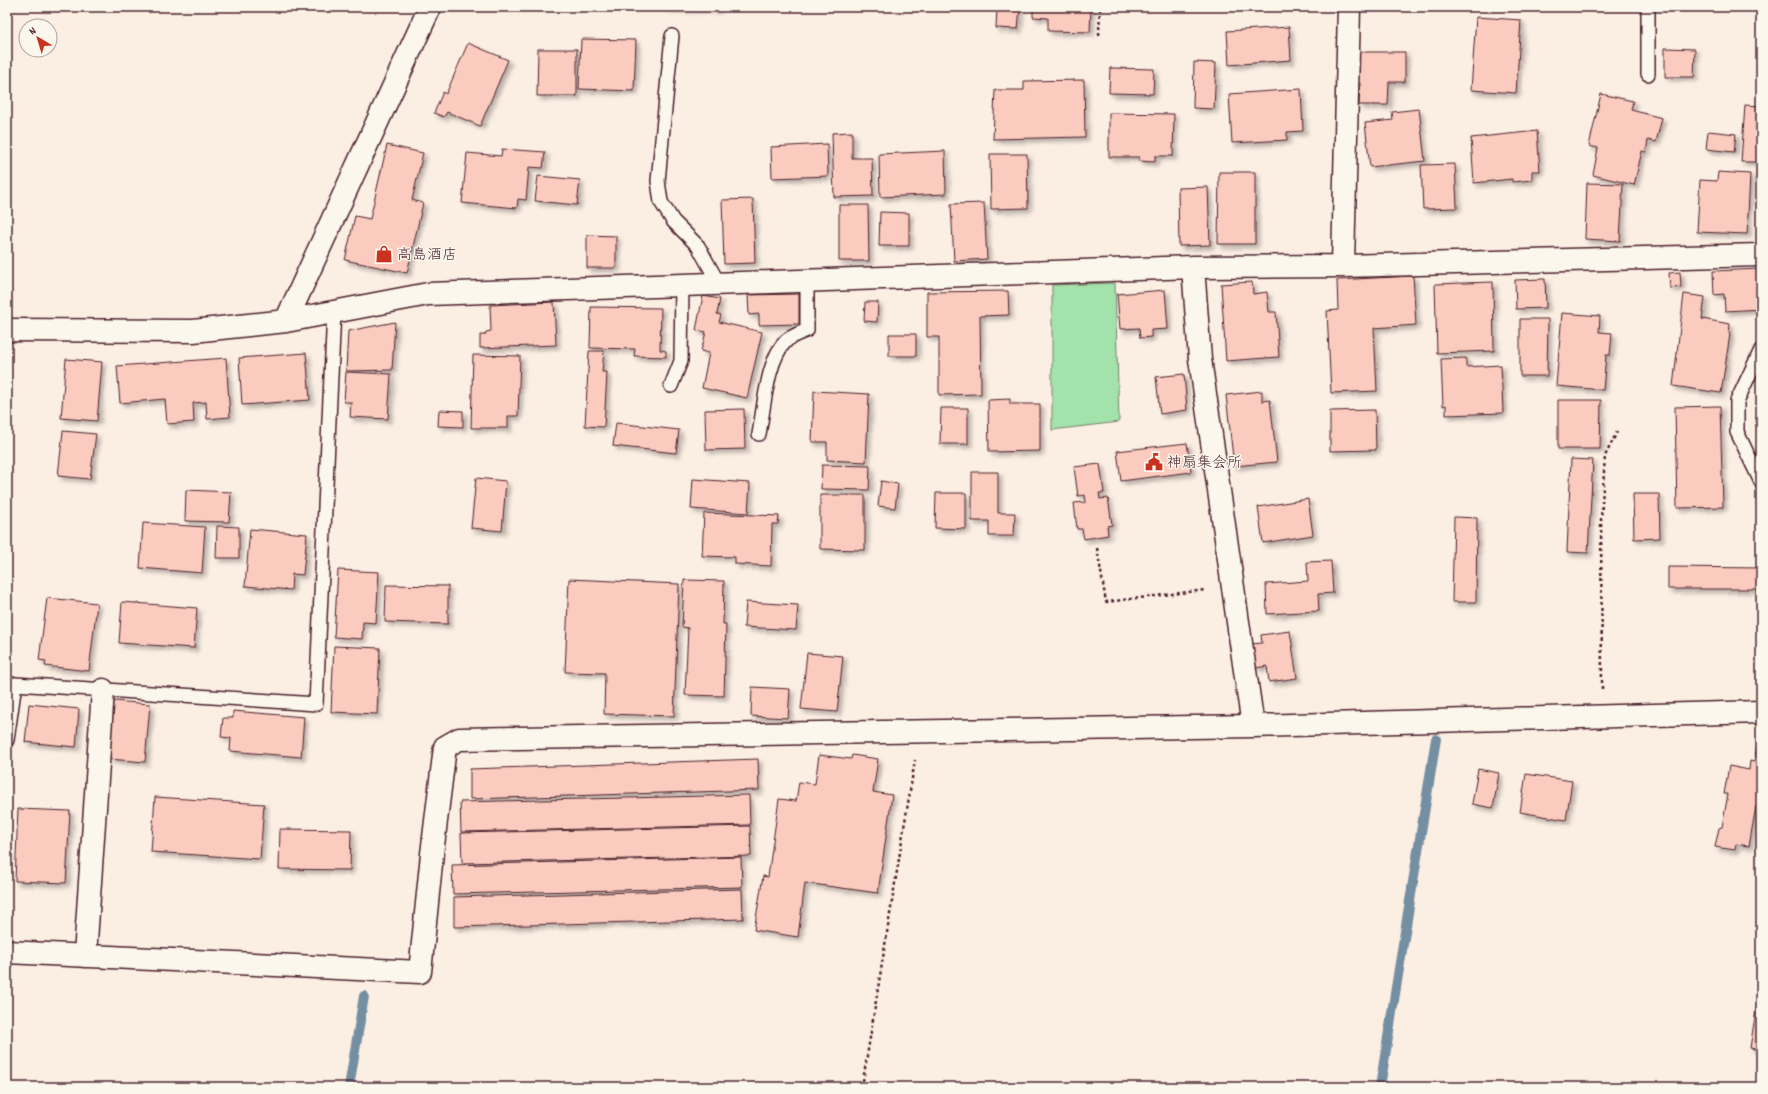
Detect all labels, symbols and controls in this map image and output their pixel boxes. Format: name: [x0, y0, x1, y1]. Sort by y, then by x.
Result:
north arrow: [18, 18, 58, 58]
text: N: [26, 23, 41, 40]
shop icon: 高島酒店: [374, 244, 394, 264]
place label: 高島酒店: [397, 245, 457, 267]
public building icon: 神扇集会所: [1144, 452, 1164, 472]
place label: 神扇集会所: [1167, 453, 1242, 475]

